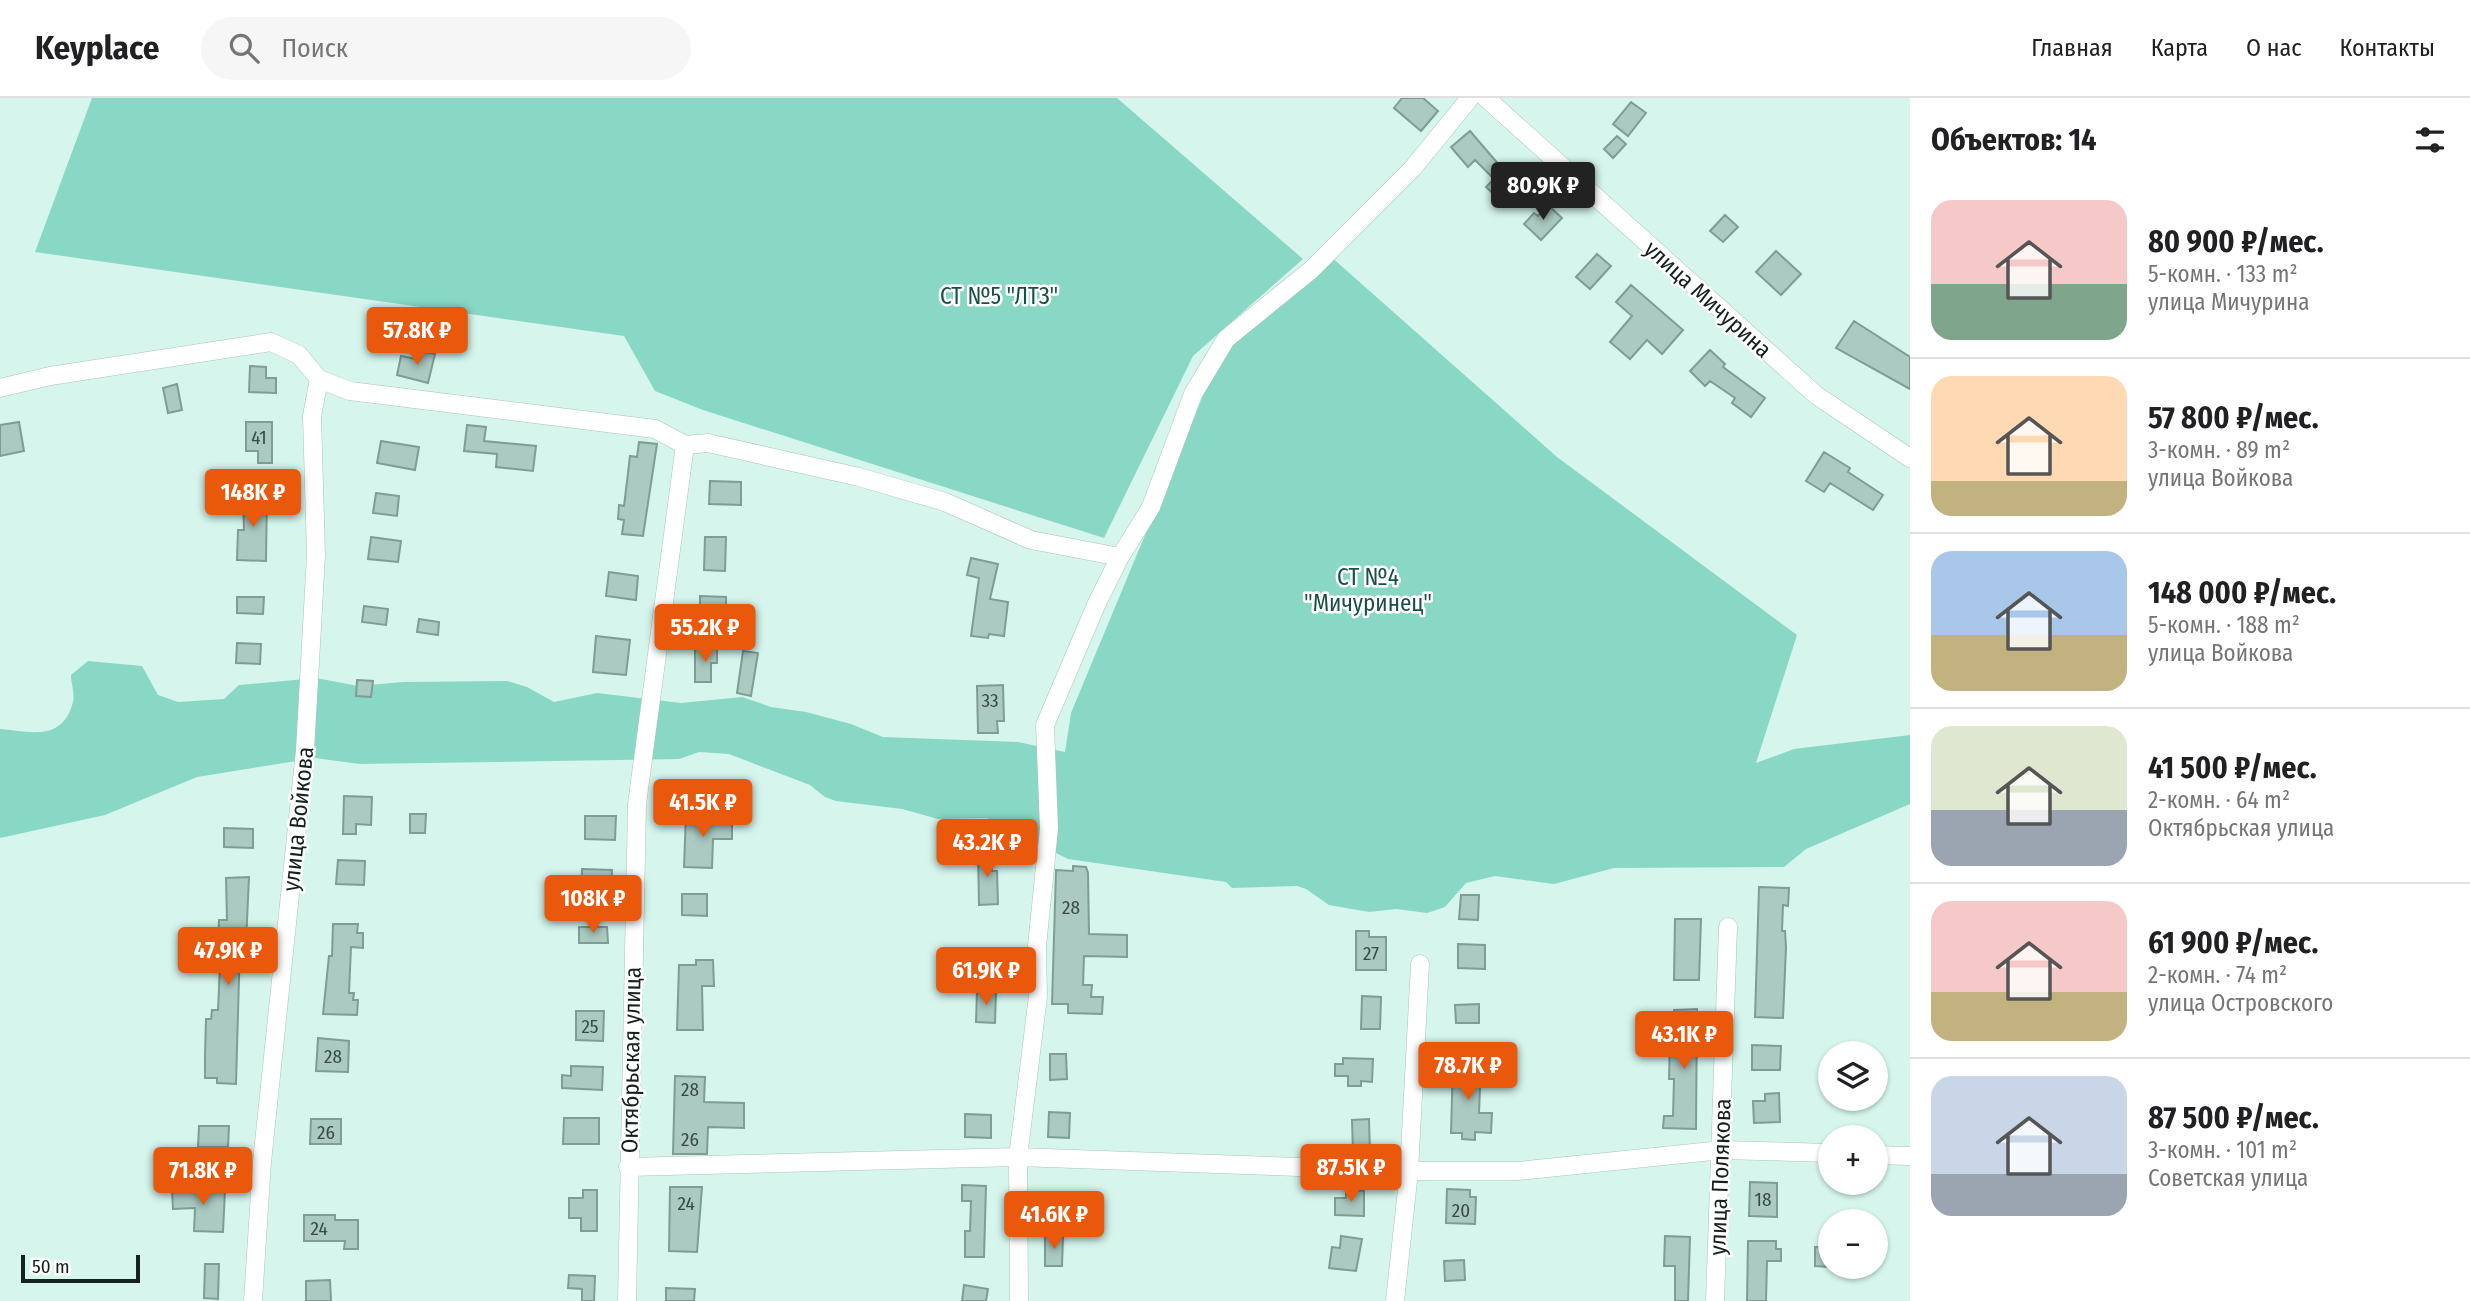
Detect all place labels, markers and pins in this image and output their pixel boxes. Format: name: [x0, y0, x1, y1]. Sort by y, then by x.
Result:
pin: 80.9K ₽: [1478, 162, 1608, 222]
pin: 57.8K ₽: [352, 308, 482, 367]
pin: 148K ₽: [196, 470, 310, 529]
pin: 55.2K ₽: [640, 604, 770, 664]
pin: 41.5K ₽: [638, 780, 768, 839]
pin: 43.2K ₽: [922, 820, 1052, 879]
pin: 108K ₽: [536, 876, 650, 935]
pin: 47.9K ₽: [163, 928, 293, 987]
pin: 61.9K ₽: [921, 948, 1051, 1007]
pin: 43.1K ₽: [1619, 1012, 1749, 1071]
pin: 78.7K ₽: [1403, 1042, 1533, 1102]
pin: 87.5K ₽: [1286, 1144, 1416, 1204]
pin: 71.8K ₽: [138, 1148, 268, 1207]
pin: 41.6K ₽: [989, 1192, 1119, 1251]

